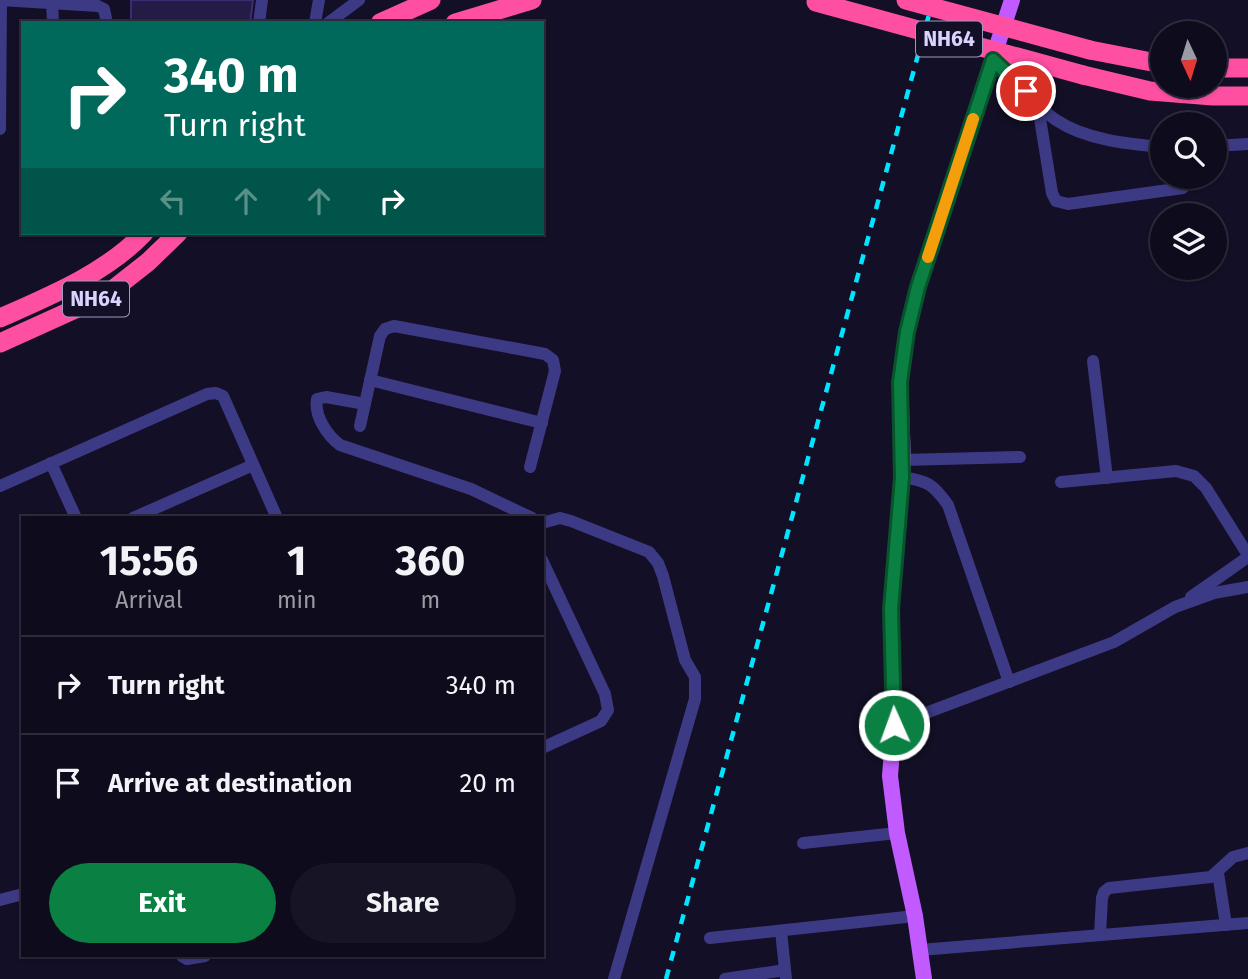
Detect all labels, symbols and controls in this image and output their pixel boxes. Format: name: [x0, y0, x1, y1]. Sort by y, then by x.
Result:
north arrow: [1150, 21, 1227, 98]
map controls: [1150, 21, 1227, 280]
road number: NH64: [916, 22, 982, 56]
text: 340 m: [164, 46, 299, 105]
icon: right: [49, 49, 140, 140]
pin: [996, 61, 1056, 121]
icon: arrive: [1007, 72, 1045, 110]
text: Turn right: [164, 106, 306, 144]
button: search: [1150, 112, 1227, 189]
icon: left: [154, 182, 192, 220]
icon: ahead: [227, 182, 265, 220]
icon: ahead: [300, 182, 338, 220]
icon: right: [373, 182, 411, 220]
button: layers: [1150, 203, 1227, 280]
road number: NH64: [63, 282, 129, 316]
text: 15:56: [100, 536, 198, 586]
text: 1: [287, 536, 307, 586]
text: 360: [395, 536, 465, 586]
text: Arrival: [115, 586, 183, 614]
text: min: [277, 586, 317, 614]
text: m: [420, 586, 440, 614]
icon: right: [49, 666, 87, 704]
text: Turn right: [108, 670, 225, 701]
text: 340 m: [446, 670, 516, 701]
position arrow: [857, 688, 931, 762]
icon: arrive: [49, 764, 87, 802]
text: Arrive at destination: [108, 768, 352, 799]
text: 20 m: [459, 768, 516, 799]
button: Exit: [49, 863, 276, 943]
button: Share: [290, 863, 516, 943]

